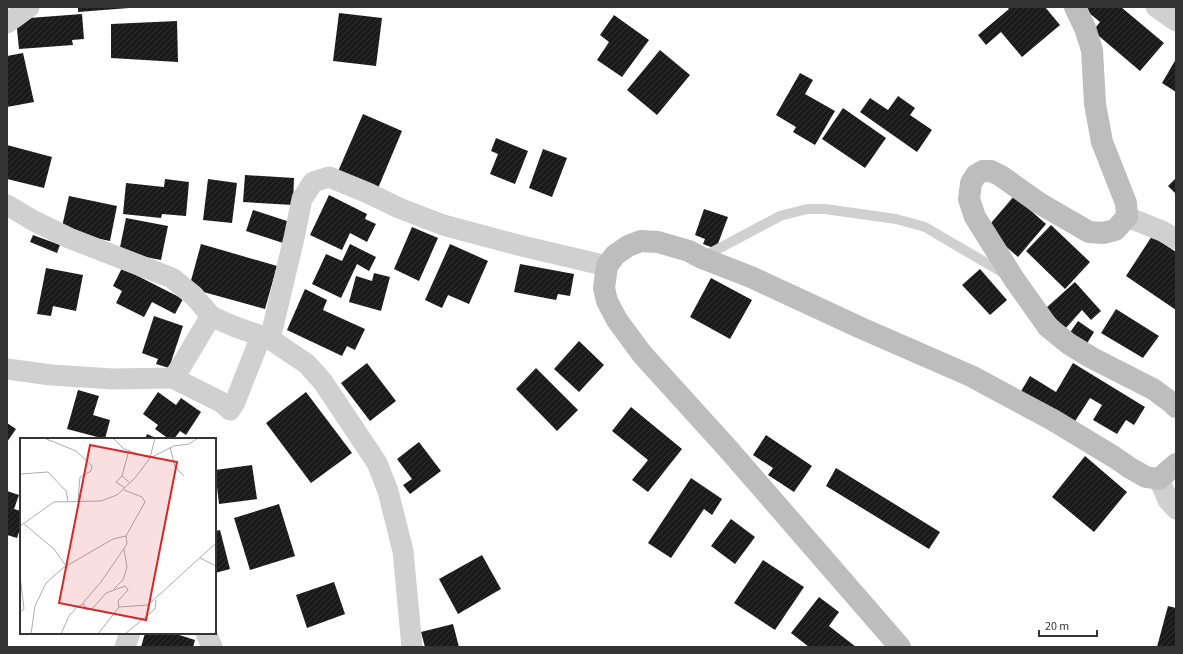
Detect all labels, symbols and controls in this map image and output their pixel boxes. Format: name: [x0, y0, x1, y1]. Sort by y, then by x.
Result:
inset map: [20, 438, 216, 634]
scale bar: [1039, 612, 1097, 638]
text: 20 m: [1045, 618, 1069, 635]

